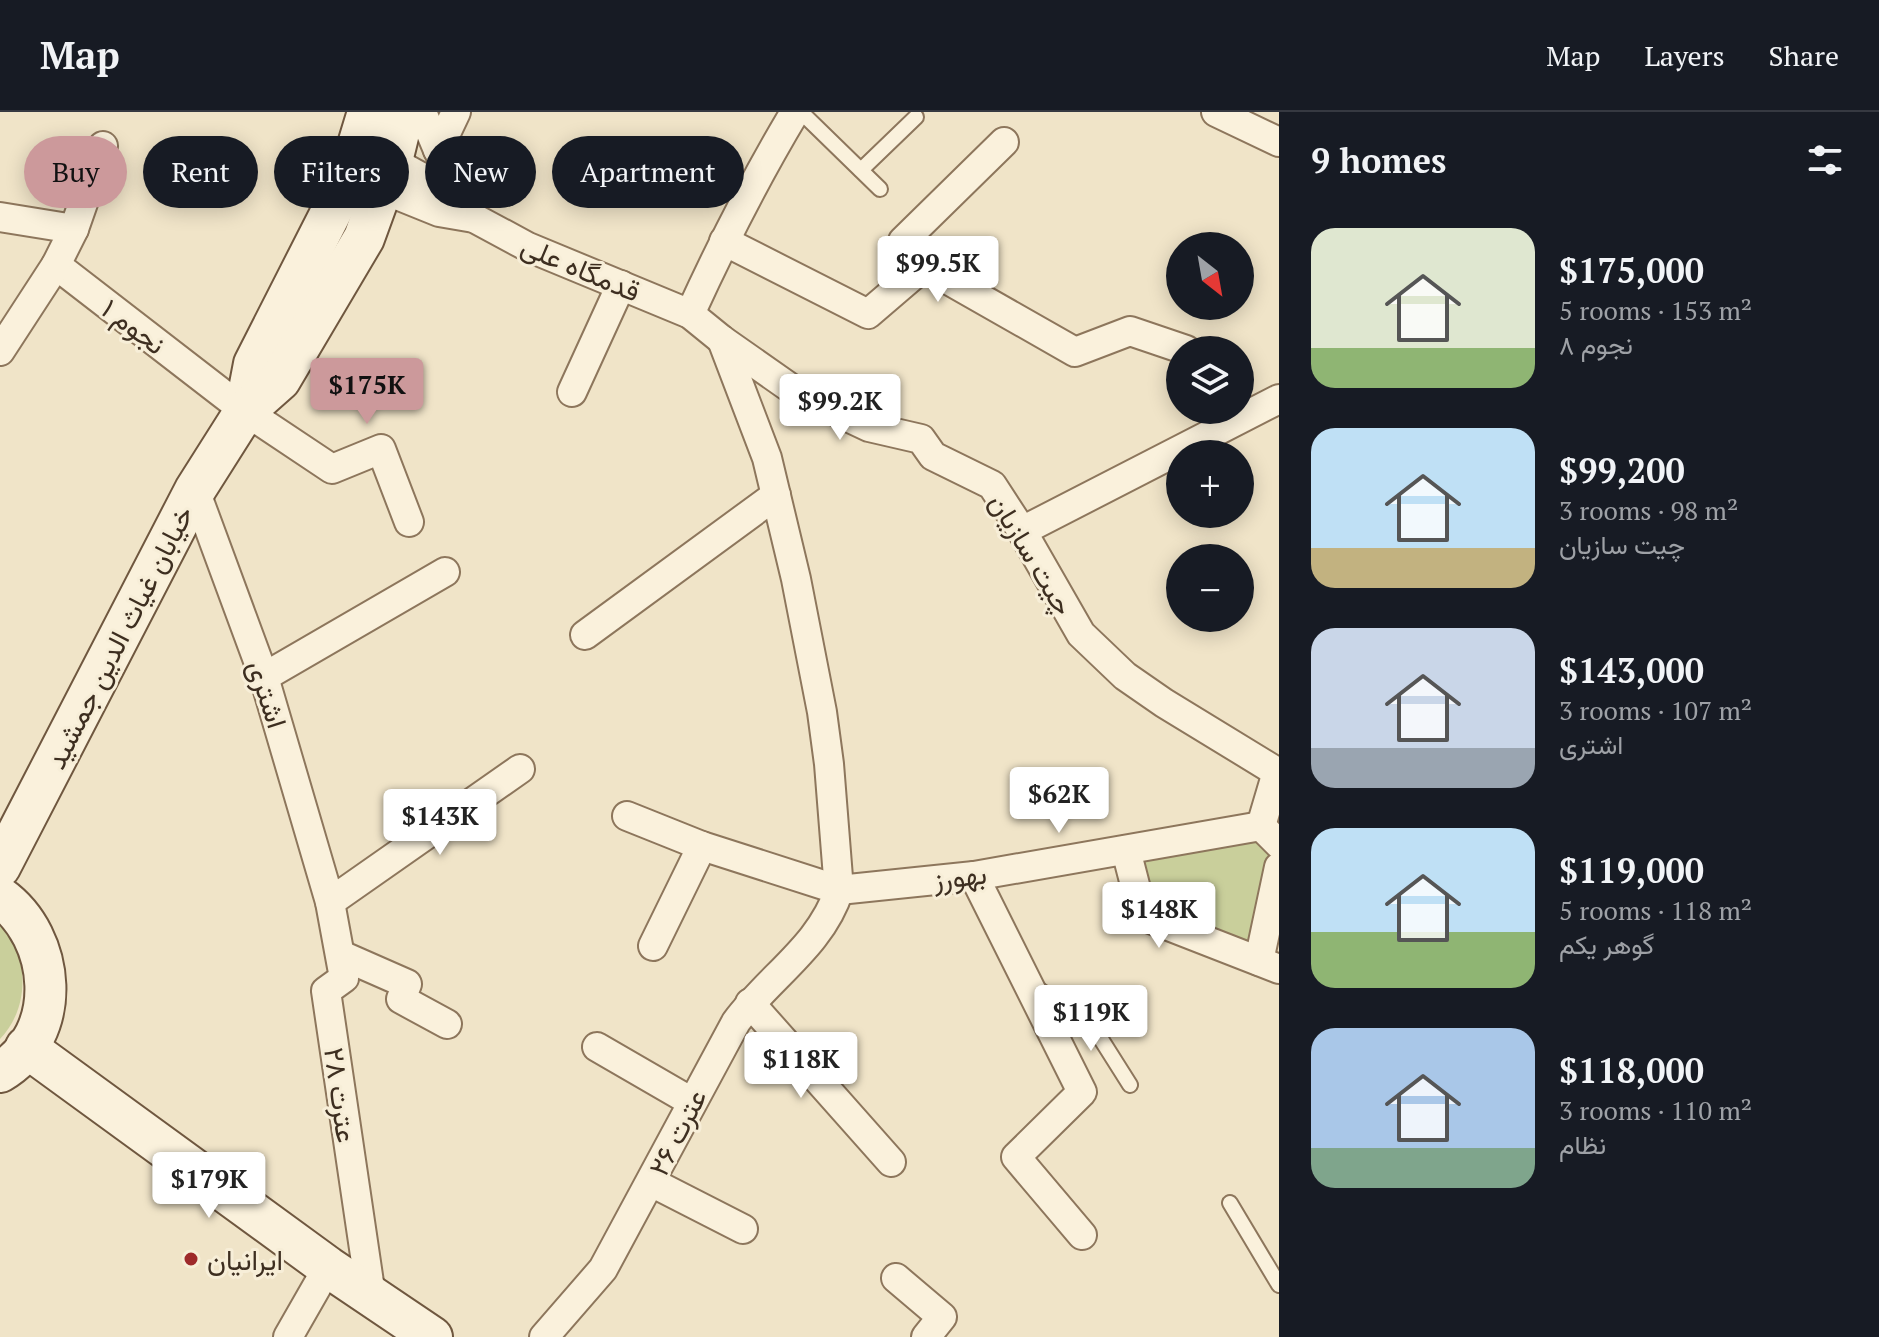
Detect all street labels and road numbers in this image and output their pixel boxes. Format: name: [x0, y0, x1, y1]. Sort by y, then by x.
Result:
street label: قدمگاه علی: [516, 226, 646, 310]
street label: نجوم ۱: [94, 290, 174, 363]
street label: چیت سازیان: [980, 486, 1083, 622]
street label: خیابان غیاث الدین جمشید: [37, 499, 201, 775]
street label: اشتری: [240, 655, 296, 733]
street label: بهورز: [930, 854, 989, 898]
street label: عترت ۲۸: [316, 1045, 366, 1145]
street label: عترت ۲۶: [639, 1082, 715, 1182]

